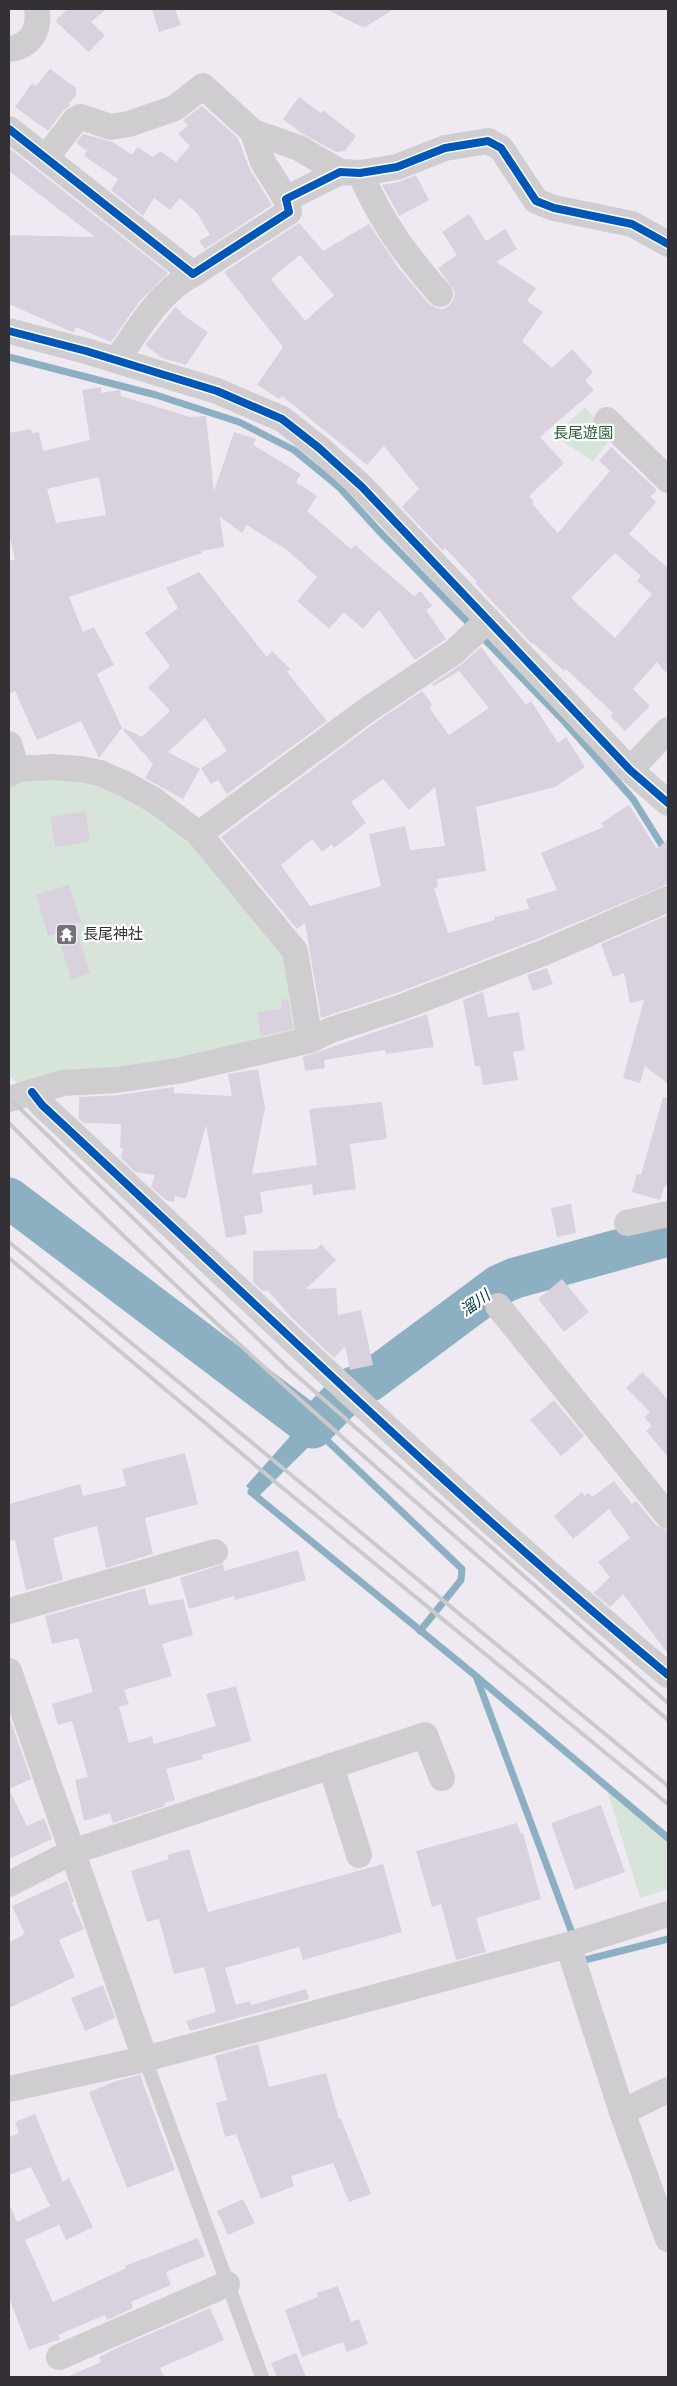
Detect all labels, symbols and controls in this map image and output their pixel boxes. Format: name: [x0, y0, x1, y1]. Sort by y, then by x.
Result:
park label: 長尾遊園: [553, 424, 613, 442]
temple icon: 長尾神社: [55, 922, 79, 946]
place label: 長尾神社: [83, 925, 143, 943]
water label: 溜川: [456, 1285, 495, 1320]

